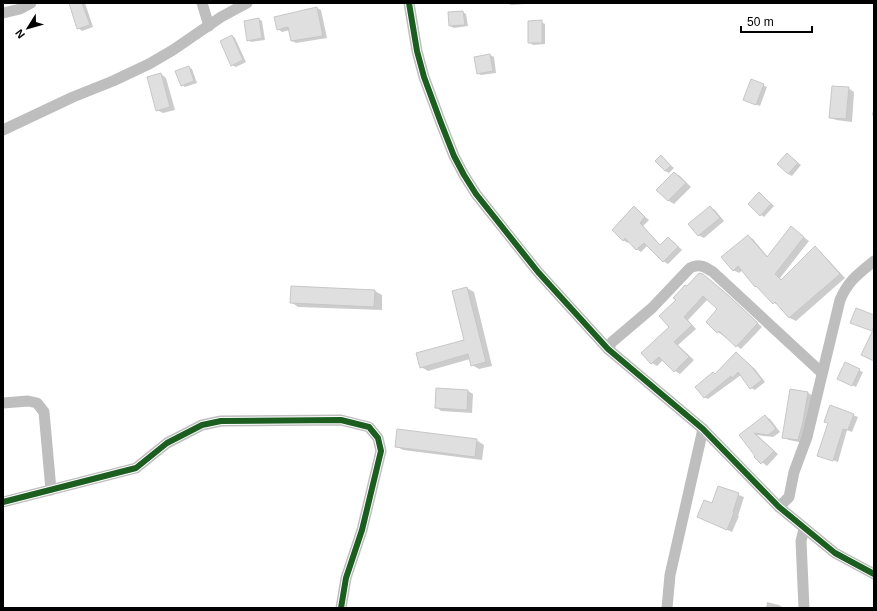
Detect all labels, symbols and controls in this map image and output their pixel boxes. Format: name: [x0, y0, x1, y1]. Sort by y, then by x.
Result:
north arrow: [8, 8, 48, 48]
scale bar: [741, 8, 812, 34]
text: 50 m: [747, 15, 774, 29]
text: N: [13, 27, 27, 41]

